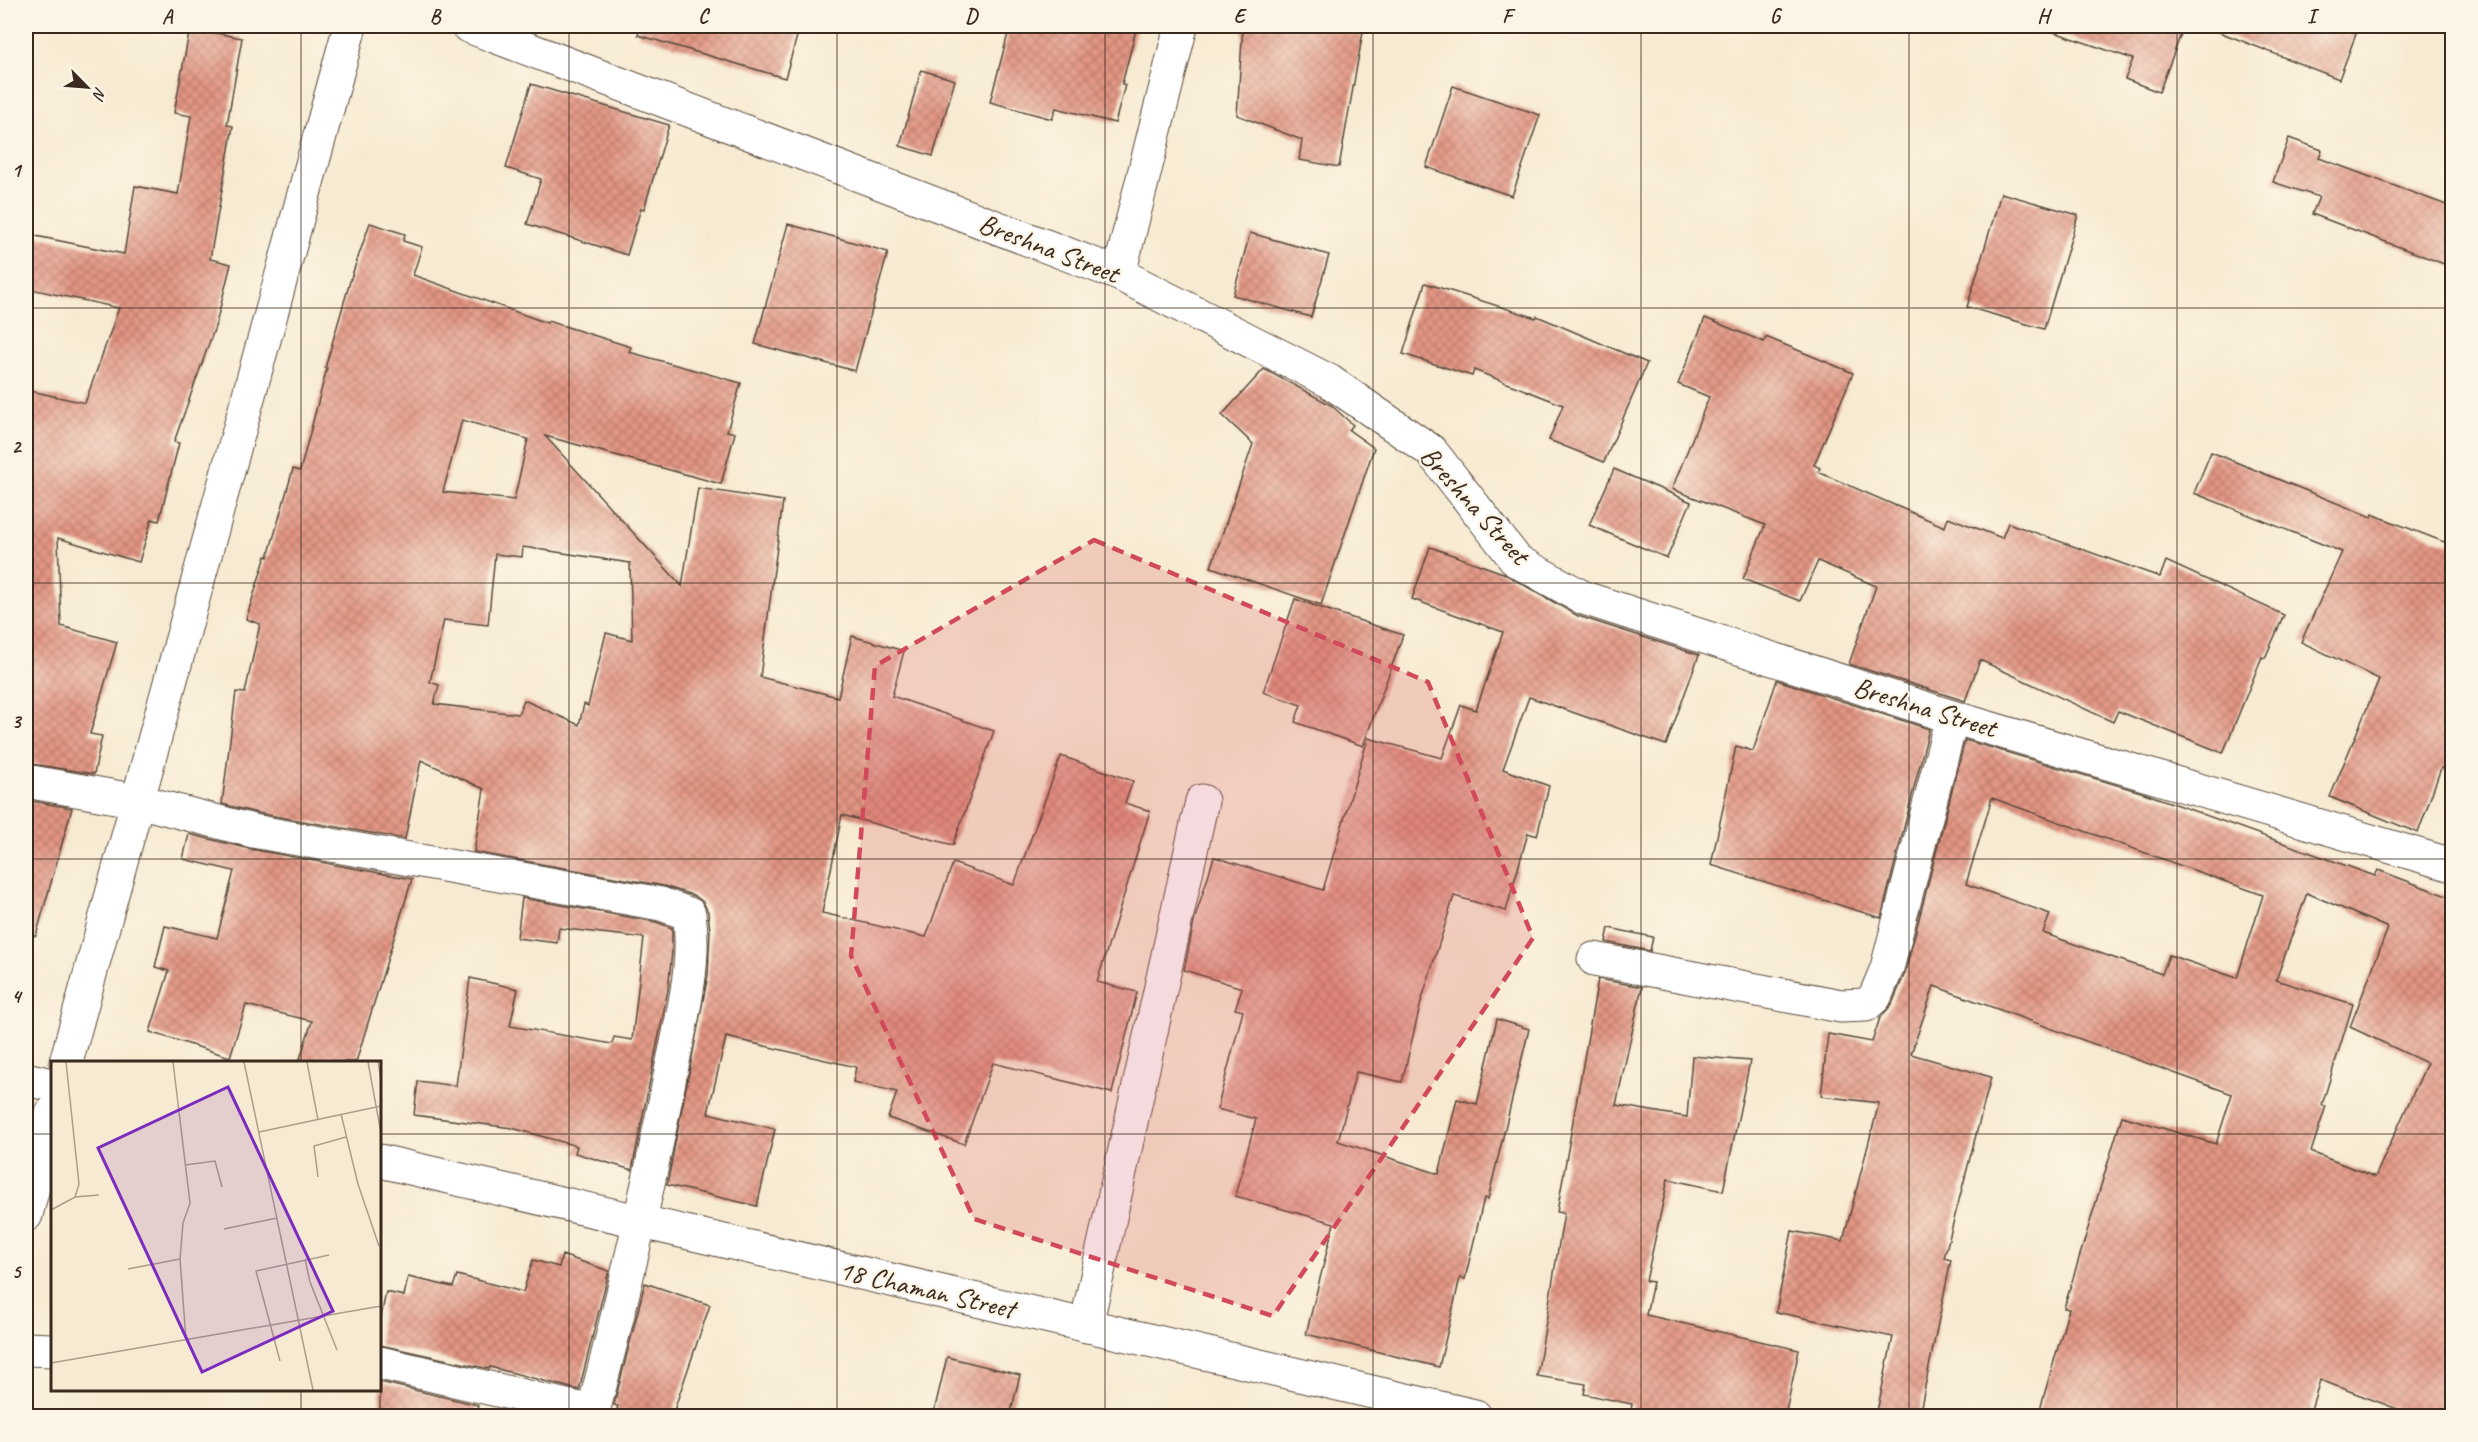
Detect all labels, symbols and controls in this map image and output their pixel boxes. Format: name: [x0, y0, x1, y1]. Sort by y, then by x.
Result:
text: A: [162, 4, 174, 29]
text: B: [430, 4, 442, 29]
text: C: [698, 4, 710, 29]
text: D: [965, 4, 979, 29]
text: E: [1234, 4, 1248, 29]
text: F: [1502, 4, 1516, 29]
text: G: [1770, 4, 1783, 29]
text: H: [2037, 4, 2052, 29]
text: I: [2307, 4, 2320, 29]
north arrow: [57, 57, 117, 117]
text: N: [87, 84, 111, 104]
text: 1: [12, 158, 23, 183]
street label: Breshna Street: [974, 205, 1126, 292]
text: 2: [12, 434, 23, 459]
street label: Breshna Street: [1413, 439, 1539, 573]
street label: Breshna Street: [1850, 669, 2003, 746]
text: 3: [12, 709, 23, 734]
text: 4: [12, 984, 24, 1009]
inset map: [51, 1061, 381, 1391]
street label: 18 Chaman Street: [836, 1252, 1022, 1327]
text: 5: [12, 1259, 23, 1284]

